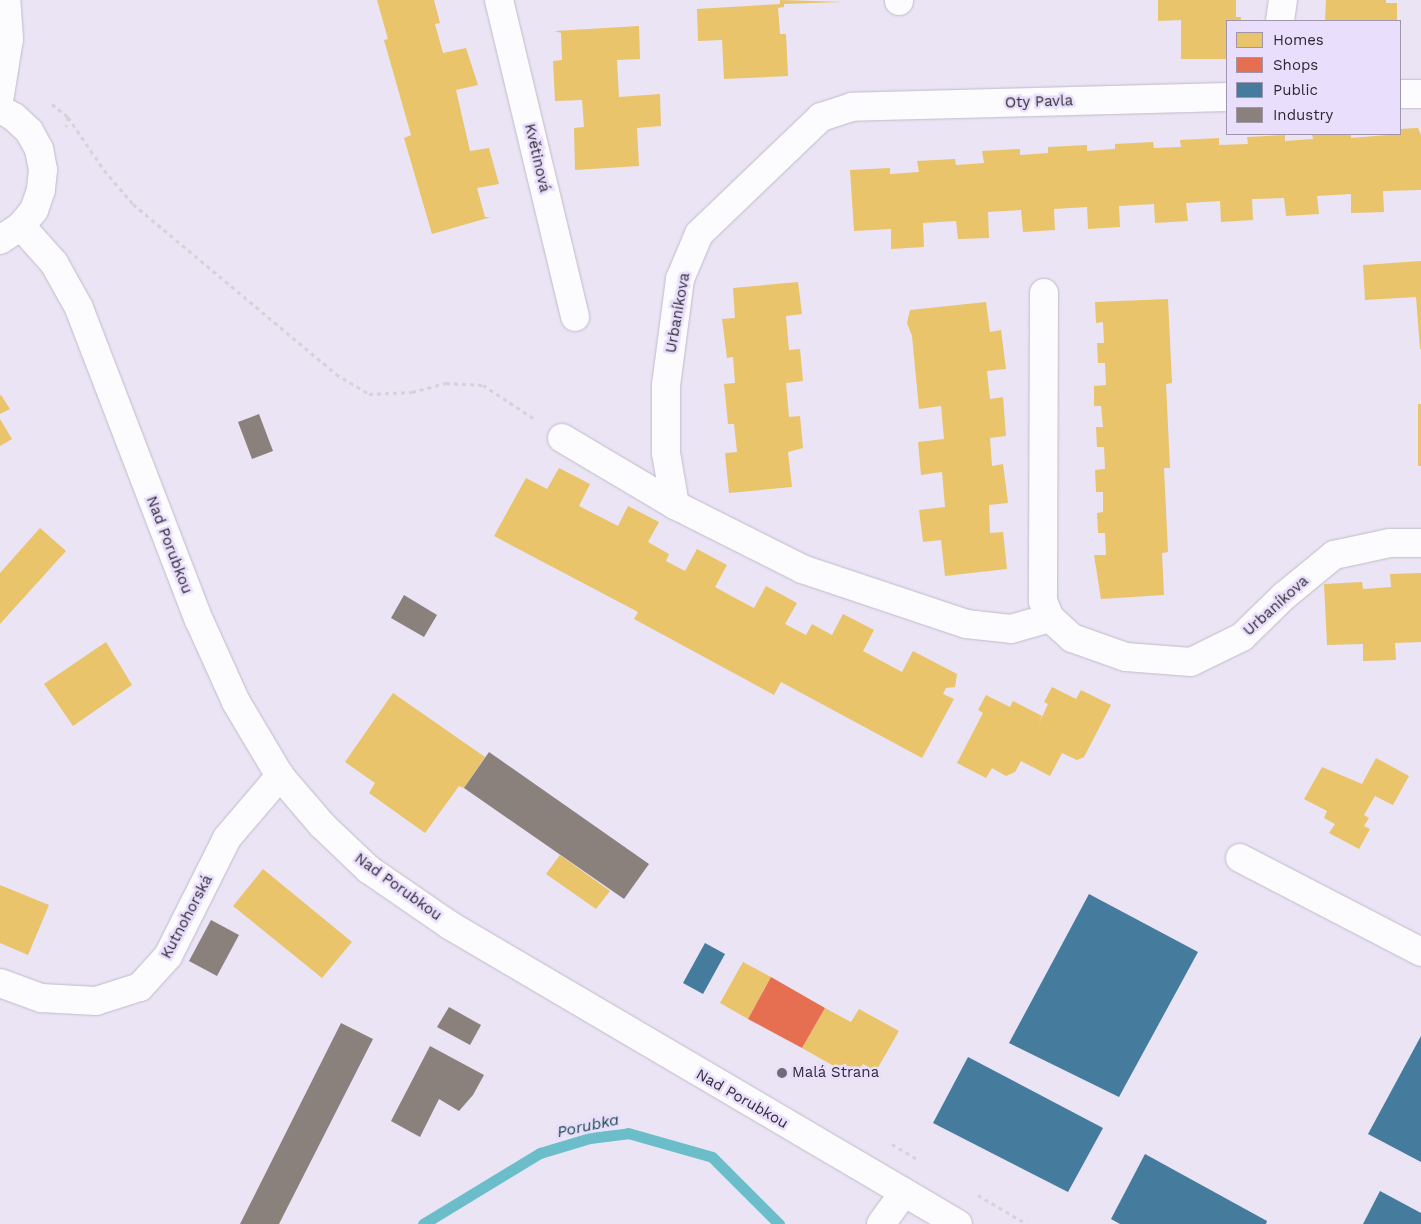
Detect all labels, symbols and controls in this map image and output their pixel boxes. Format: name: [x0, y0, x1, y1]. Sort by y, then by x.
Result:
legend: [1226, 20, 1401, 135]
text: Homes: [1273, 31, 1324, 49]
text: Shops: [1273, 56, 1318, 74]
text: Public: [1273, 81, 1318, 99]
street label: Oty Pavla: [1004, 92, 1074, 112]
text: Industry: [1273, 106, 1333, 124]
street label: Květinová: [520, 122, 554, 194]
street label: Urbaníkova: [662, 271, 694, 355]
street label: Nad Porubkou: [142, 494, 196, 596]
street label: Urbaníkova: [1240, 572, 1312, 640]
street label: Nad Porubkou: [351, 849, 445, 925]
street label: Kutnohorská: [157, 872, 217, 962]
place label: Malá Strana: [792, 1064, 879, 1082]
street label: Nad Porubkou: [693, 1065, 791, 1133]
marker: Malá Strana: [776, 1067, 788, 1079]
water label: Porubka: [555, 1110, 621, 1142]

